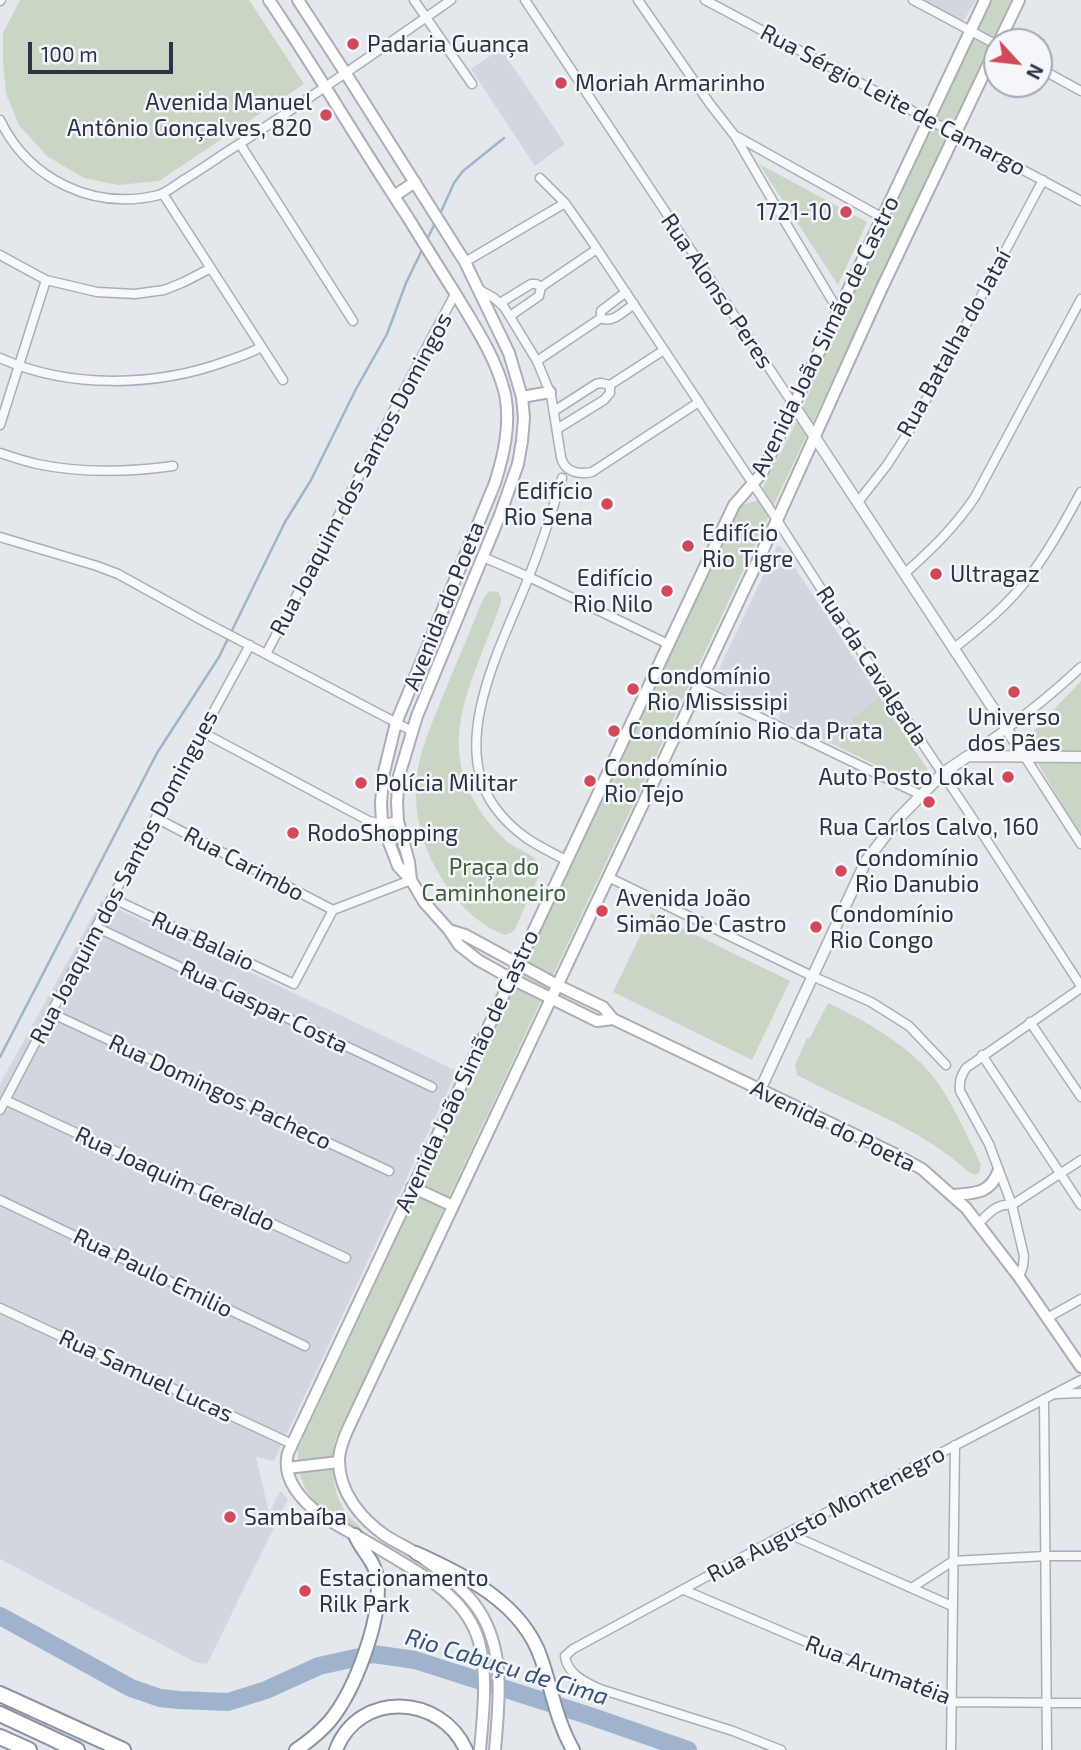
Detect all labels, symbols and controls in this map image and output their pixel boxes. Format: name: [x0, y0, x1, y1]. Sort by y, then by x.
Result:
street label: Rua Sérgio Leite de Camargo: [756, 18, 1030, 182]
scale bar: [32, 28, 177, 72]
north arrow: [983, 28, 1053, 98]
place label: Padaria Guança: [367, 30, 529, 58]
marker: Padaria Guança: [345, 36, 361, 52]
text: 100 m: [41, 41, 98, 66]
text: N: [1022, 61, 1049, 83]
place label: Moriah Armarinho: [575, 69, 765, 97]
marker: Moriah Armarinho: [553, 75, 569, 91]
place label: Avenida Manuel Antônio Gonçalves, 820: [67, 88, 312, 142]
marker: Avenida Manuel Antônio Gonçalves, 820: [318, 107, 334, 123]
street label: Avenida João Simão de Castro: [745, 191, 905, 481]
place label: 1721-10: [756, 198, 832, 226]
marker: 1721-10: [838, 204, 854, 220]
street label: Rua Alonso Peres: [655, 208, 779, 374]
street label: Rua Batalha do Jataí: [891, 244, 1017, 442]
street label: Rua Joaquim dos Santos Domingos: [264, 308, 458, 640]
place label: Edifício Rio Sena: [504, 477, 593, 531]
marker: Edifício Rio Sena: [599, 496, 615, 512]
street label: Avenida do Poeta: [398, 517, 490, 695]
place label: Edifício Rio Tigre: [702, 519, 793, 573]
marker: Edifício Rio Tigre: [680, 538, 696, 554]
place label: Ultragaz: [950, 560, 1040, 588]
place label: Edifício Rio Nilo: [573, 564, 653, 618]
marker: Ultragaz: [928, 566, 944, 582]
street label: Rua da Cavalgada: [810, 581, 934, 751]
marker: Edifício Rio Nilo: [659, 583, 675, 599]
place label: Condomínio Rio Mississipi: [647, 662, 788, 716]
marker: Condomínio Rio Mississipi: [625, 681, 641, 697]
marker: Universo dos Pães: [1006, 684, 1022, 700]
place label: Universo dos Pães: [967, 703, 1061, 757]
street label: Rua Joaquim dos Santos Domingues: [24, 705, 224, 1049]
place label: Condomínio Rio da Prata: [628, 717, 883, 745]
marker: Condomínio Rio da Prata: [606, 723, 622, 739]
place label: Condomínio Rio Tejo: [604, 754, 728, 808]
place label: Auto Posto Lokal: [818, 763, 994, 791]
place label: Polícia Militar: [375, 769, 518, 797]
marker: Auto Posto Lokal: [1000, 769, 1016, 785]
marker: Condomínio Rio Tejo: [582, 773, 598, 789]
marker: Polícia Militar: [353, 775, 369, 791]
marker: Rua Carlos Calvo, 160: [921, 794, 937, 810]
place label: Rua Carlos Calvo, 160: [819, 813, 1039, 841]
place label: RodoShopping: [307, 819, 458, 847]
street label: Rua Carimbo: [179, 821, 309, 907]
marker: RodoShopping: [285, 825, 301, 841]
place label: Condomínio Rio Danubio: [855, 844, 979, 898]
park label: Praça do Caminhoneiro: [422, 853, 566, 907]
marker: Condomínio Rio Danubio: [833, 863, 849, 879]
place label: Avenida João Simão De Castro: [616, 884, 786, 938]
place label: Condomínio Rio Congo: [830, 900, 954, 954]
marker: Avenida João Simão De Castro: [594, 903, 610, 919]
street label: Rua Balaio: [147, 905, 259, 977]
marker: Condomínio Rio Congo: [808, 919, 824, 935]
street label: Avenida João Simão de Castro: [389, 925, 545, 1217]
street label: Rua Gaspar Costa: [176, 954, 352, 1060]
street label: Rua Domingos Pacheco: [104, 1028, 336, 1156]
street label: Avenida do Poeta: [746, 1074, 920, 1178]
street label: Rua Joaquim Geraldo: [71, 1121, 279, 1237]
street label: Rua Paulo Emilio: [69, 1223, 237, 1323]
street label: Rua Samuel Lucas: [55, 1324, 237, 1428]
street label: Rua Augusto Montenegro: [702, 1440, 950, 1588]
place label: Sambaíba: [244, 1503, 347, 1531]
marker: Sambaíba: [222, 1509, 238, 1525]
place label: Estacionamento Rilk Park: [319, 1564, 489, 1618]
marker: Estacionamento Rilk Park: [297, 1583, 313, 1599]
water label: Rio Cabuçu de Cima: [402, 1622, 612, 1712]
street label: Rua Arumatéia: [801, 1630, 955, 1710]

